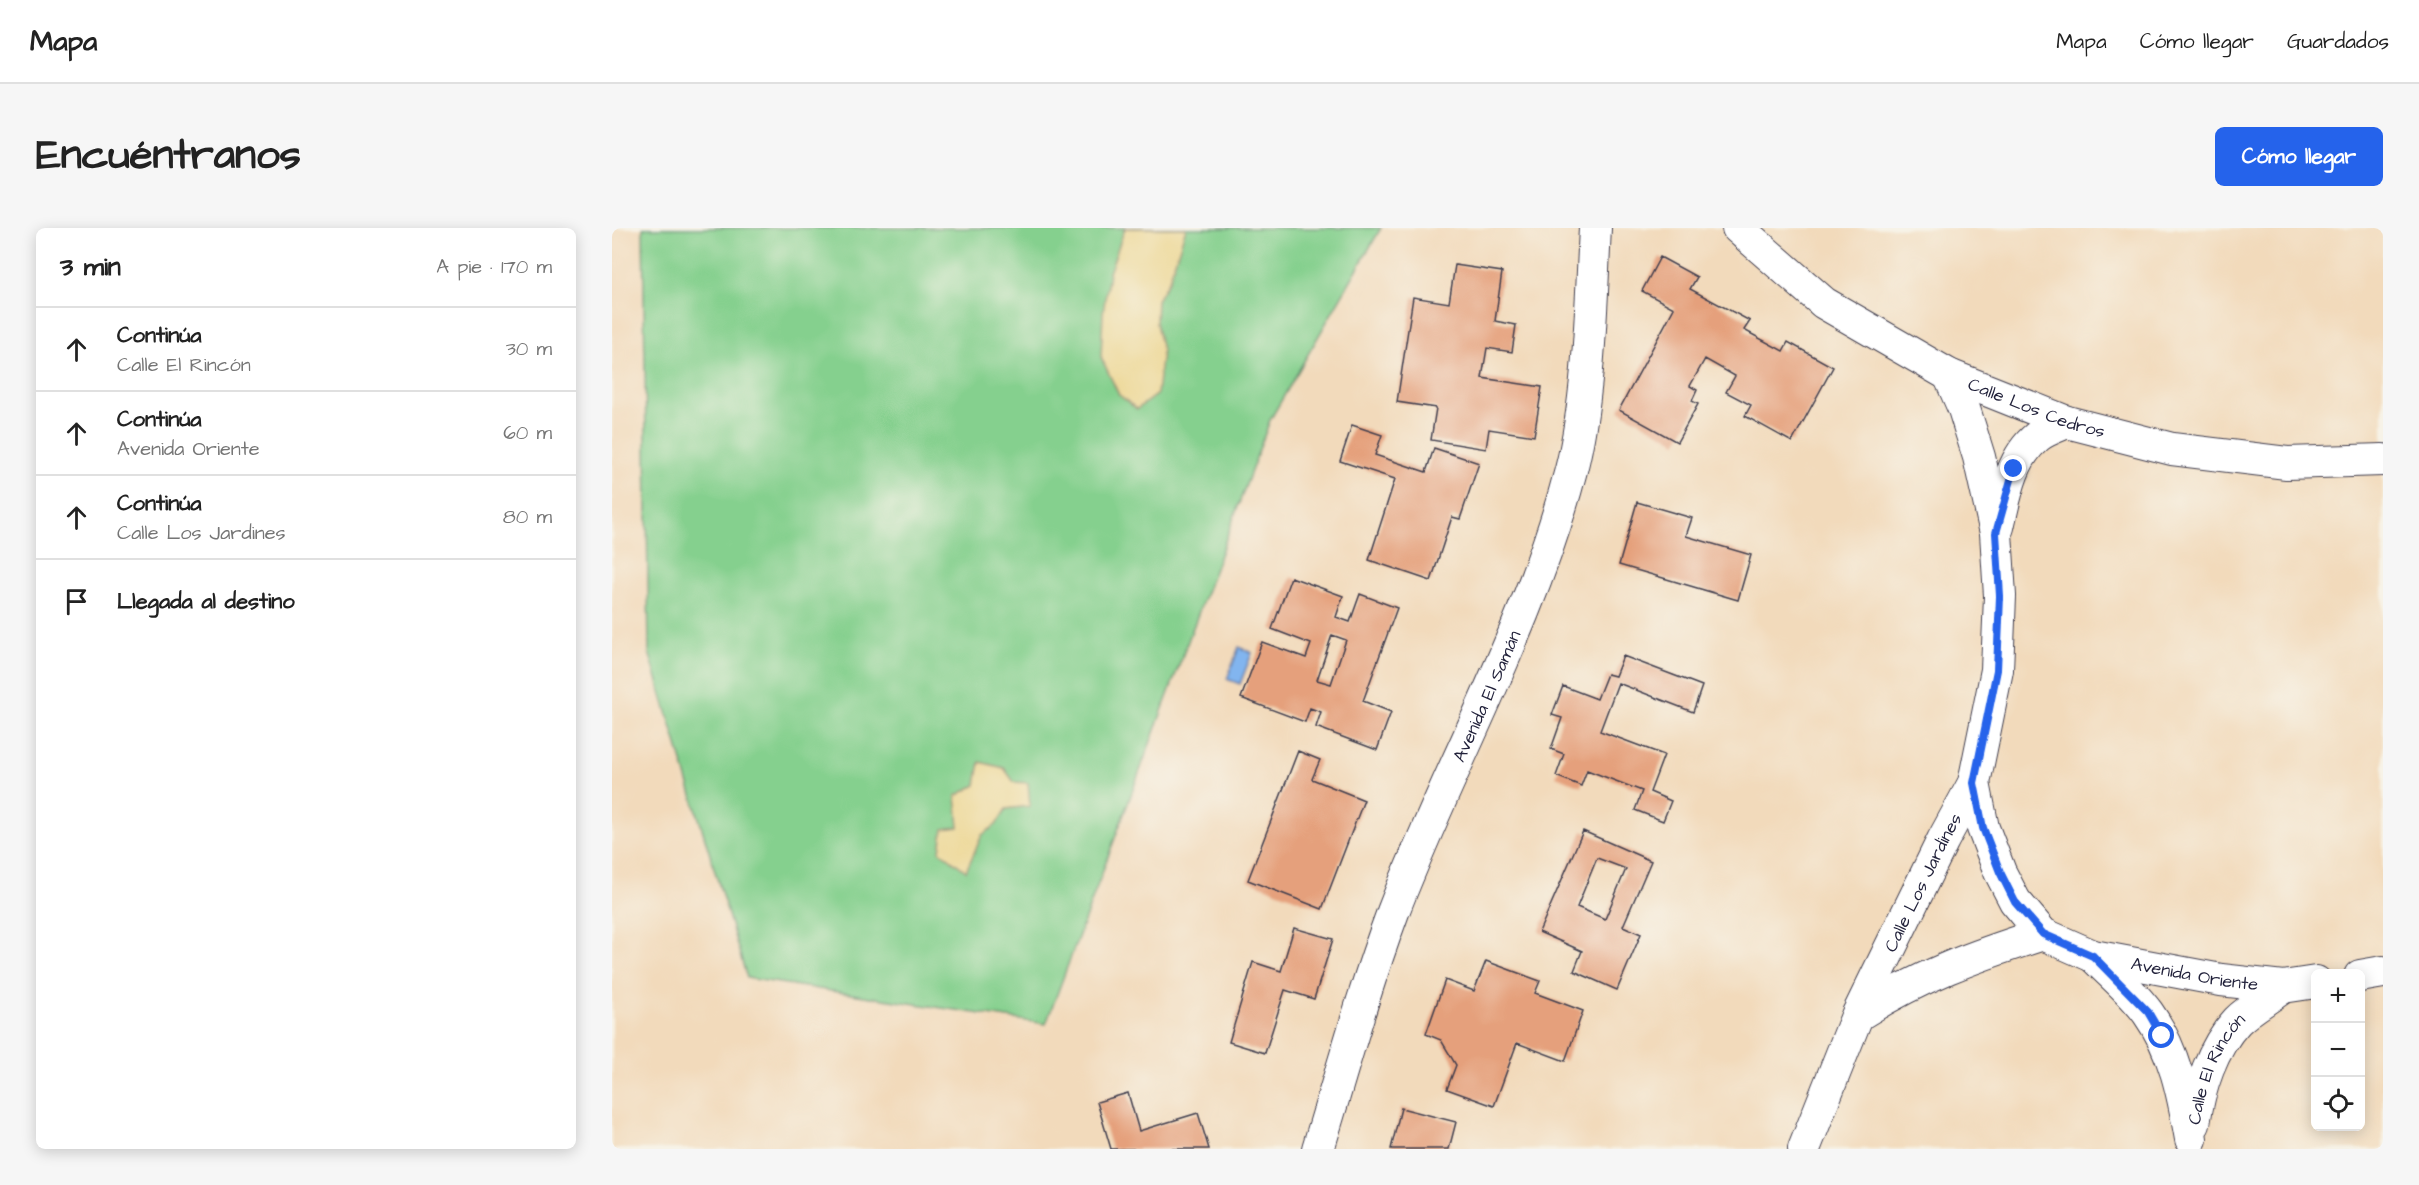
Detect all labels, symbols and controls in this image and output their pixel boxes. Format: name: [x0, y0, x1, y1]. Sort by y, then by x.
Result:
text: Mapa: [30, 22, 97, 61]
text: Mapa: [2056, 27, 2107, 56]
text: Cómo llegar: [2140, 27, 2254, 56]
text: Guardados: [2287, 27, 2389, 56]
text: Encuéntranos: [36, 127, 301, 185]
button: Cómo llegar: [2215, 127, 2383, 186]
text: 3 min: [60, 249, 121, 285]
text: A pie · 170 m: [436, 253, 552, 281]
text: Continúa: [117, 320, 202, 351]
icon: ahead: [60, 333, 93, 366]
text: 30 m: [506, 335, 552, 363]
text: Calle El Rincón: [117, 351, 251, 379]
street label: Calle Los Cedros: [1964, 372, 2108, 444]
text: Continúa: [117, 404, 202, 435]
icon: ahead: [60, 417, 93, 450]
text: 60 m: [503, 419, 552, 447]
text: Avenida Oriente: [117, 435, 260, 463]
route end: [2000, 455, 2026, 481]
text: Continúa: [117, 488, 202, 519]
icon: ahead: [60, 501, 93, 534]
text: 80 m: [503, 503, 552, 531]
text: Calle Los Jardines: [117, 519, 286, 547]
icon: arrive: [60, 585, 93, 618]
text: Llegada al destino: [117, 586, 295, 617]
street label: Avenida El Samán: [1447, 627, 1527, 766]
street label: Calle Los Jardines: [1878, 809, 1968, 956]
street label: Avenida Oriente: [2129, 951, 2260, 997]
map controls: [2311, 969, 2365, 1131]
button: +: [2311, 969, 2365, 1023]
street label: Calle El Rincón: [2182, 1008, 2251, 1126]
route start: [2148, 1022, 2174, 1048]
button: −: [2311, 1023, 2365, 1077]
button: locate: [2311, 1077, 2365, 1131]

